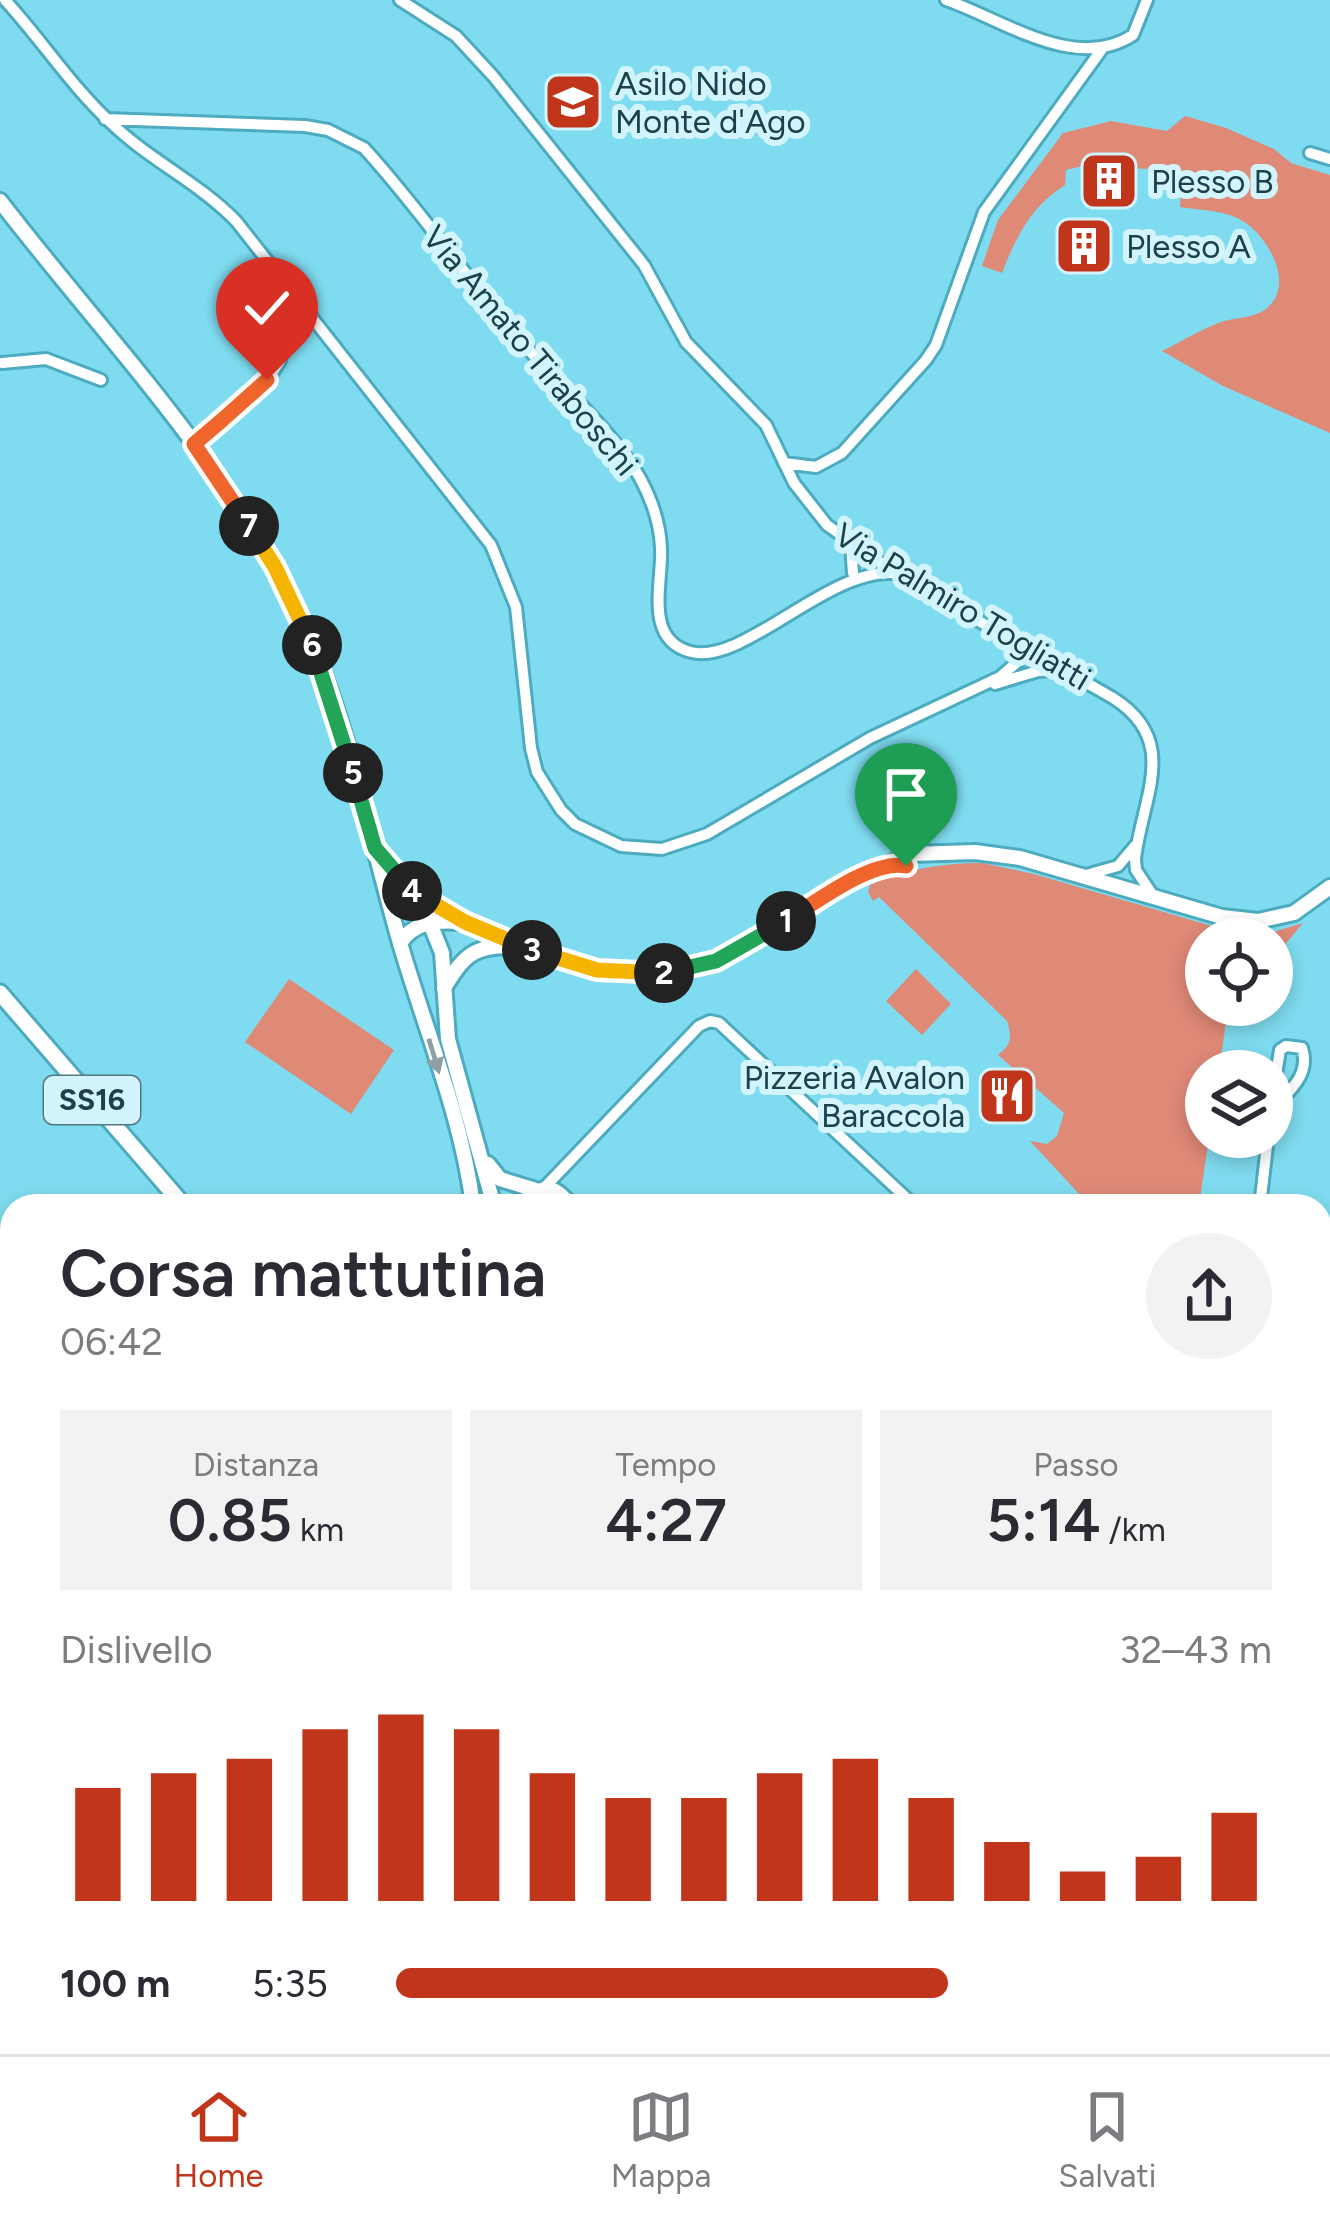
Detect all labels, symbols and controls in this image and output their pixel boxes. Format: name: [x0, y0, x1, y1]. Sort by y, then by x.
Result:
place label: Asilo Nido Monte d'Ago: [615, 64, 806, 141]
school or university icon: Asilo Nido Monte d'Ago: [542, 71, 604, 133]
building icon: Plesso B: [1078, 150, 1140, 212]
place label: Plesso B: [1151, 162, 1274, 201]
building icon: Plesso A: [1053, 215, 1115, 277]
street label: Via Amato Tiraboschi: [415, 217, 646, 483]
place label: Plesso A: [1126, 227, 1251, 266]
pin: [216, 257, 318, 380]
icon: check: [234, 275, 300, 341]
pin: 7: [219, 496, 279, 556]
text: 7: [240, 506, 258, 545]
street label: Via Palmiro Togliatti: [828, 515, 1098, 698]
pin: 6: [282, 615, 342, 675]
text: 6: [302, 625, 322, 664]
pin: 5: [323, 743, 383, 803]
pin: [855, 743, 957, 866]
text: 5: [343, 753, 363, 792]
icon: arrive: [873, 761, 939, 827]
pin: 4: [382, 861, 442, 921]
text: 4: [402, 871, 422, 910]
pin: 1: [756, 891, 816, 951]
text: 1: [779, 901, 793, 940]
map controls: [1185, 918, 1293, 1158]
button: locate: [1185, 918, 1293, 1026]
pin: 3: [502, 920, 562, 980]
text: 3: [523, 930, 541, 969]
pin: 2: [634, 943, 694, 1003]
text: 2: [654, 953, 674, 992]
one-way arrow: [426, 1038, 444, 1075]
button: layers: [1185, 1050, 1293, 1158]
place label: Pizzeria Avalon Baraccola: [744, 1058, 965, 1135]
restaurant icon: Pizzeria Avalon Baraccola: [976, 1065, 1038, 1127]
road number: SS16: [44, 1076, 140, 1124]
text: Corsa mattutina: [60, 1233, 546, 1313]
button: share: [1146, 1233, 1272, 1359]
text: 06:42: [60, 1318, 163, 1365]
text: Distanza: [193, 1445, 319, 1484]
text: Tempo: [616, 1445, 716, 1484]
text: Passo: [1033, 1445, 1119, 1484]
text: 0.85: [168, 1484, 292, 1556]
text: 4:27: [605, 1484, 727, 1556]
text: 5:14: [986, 1484, 1101, 1556]
text: km: [292, 1510, 344, 1549]
text: /km: [1101, 1510, 1166, 1549]
text: Dislivello: [60, 1626, 213, 1673]
text: 32–43 m: [1119, 1626, 1272, 1673]
text: 100 m: [60, 1960, 170, 2007]
text: 5:35: [252, 1960, 328, 2007]
tab: Home: [174, 2084, 264, 2195]
tab: Mappa: [611, 2084, 711, 2195]
tab: Salvati: [1058, 2084, 1156, 2195]

